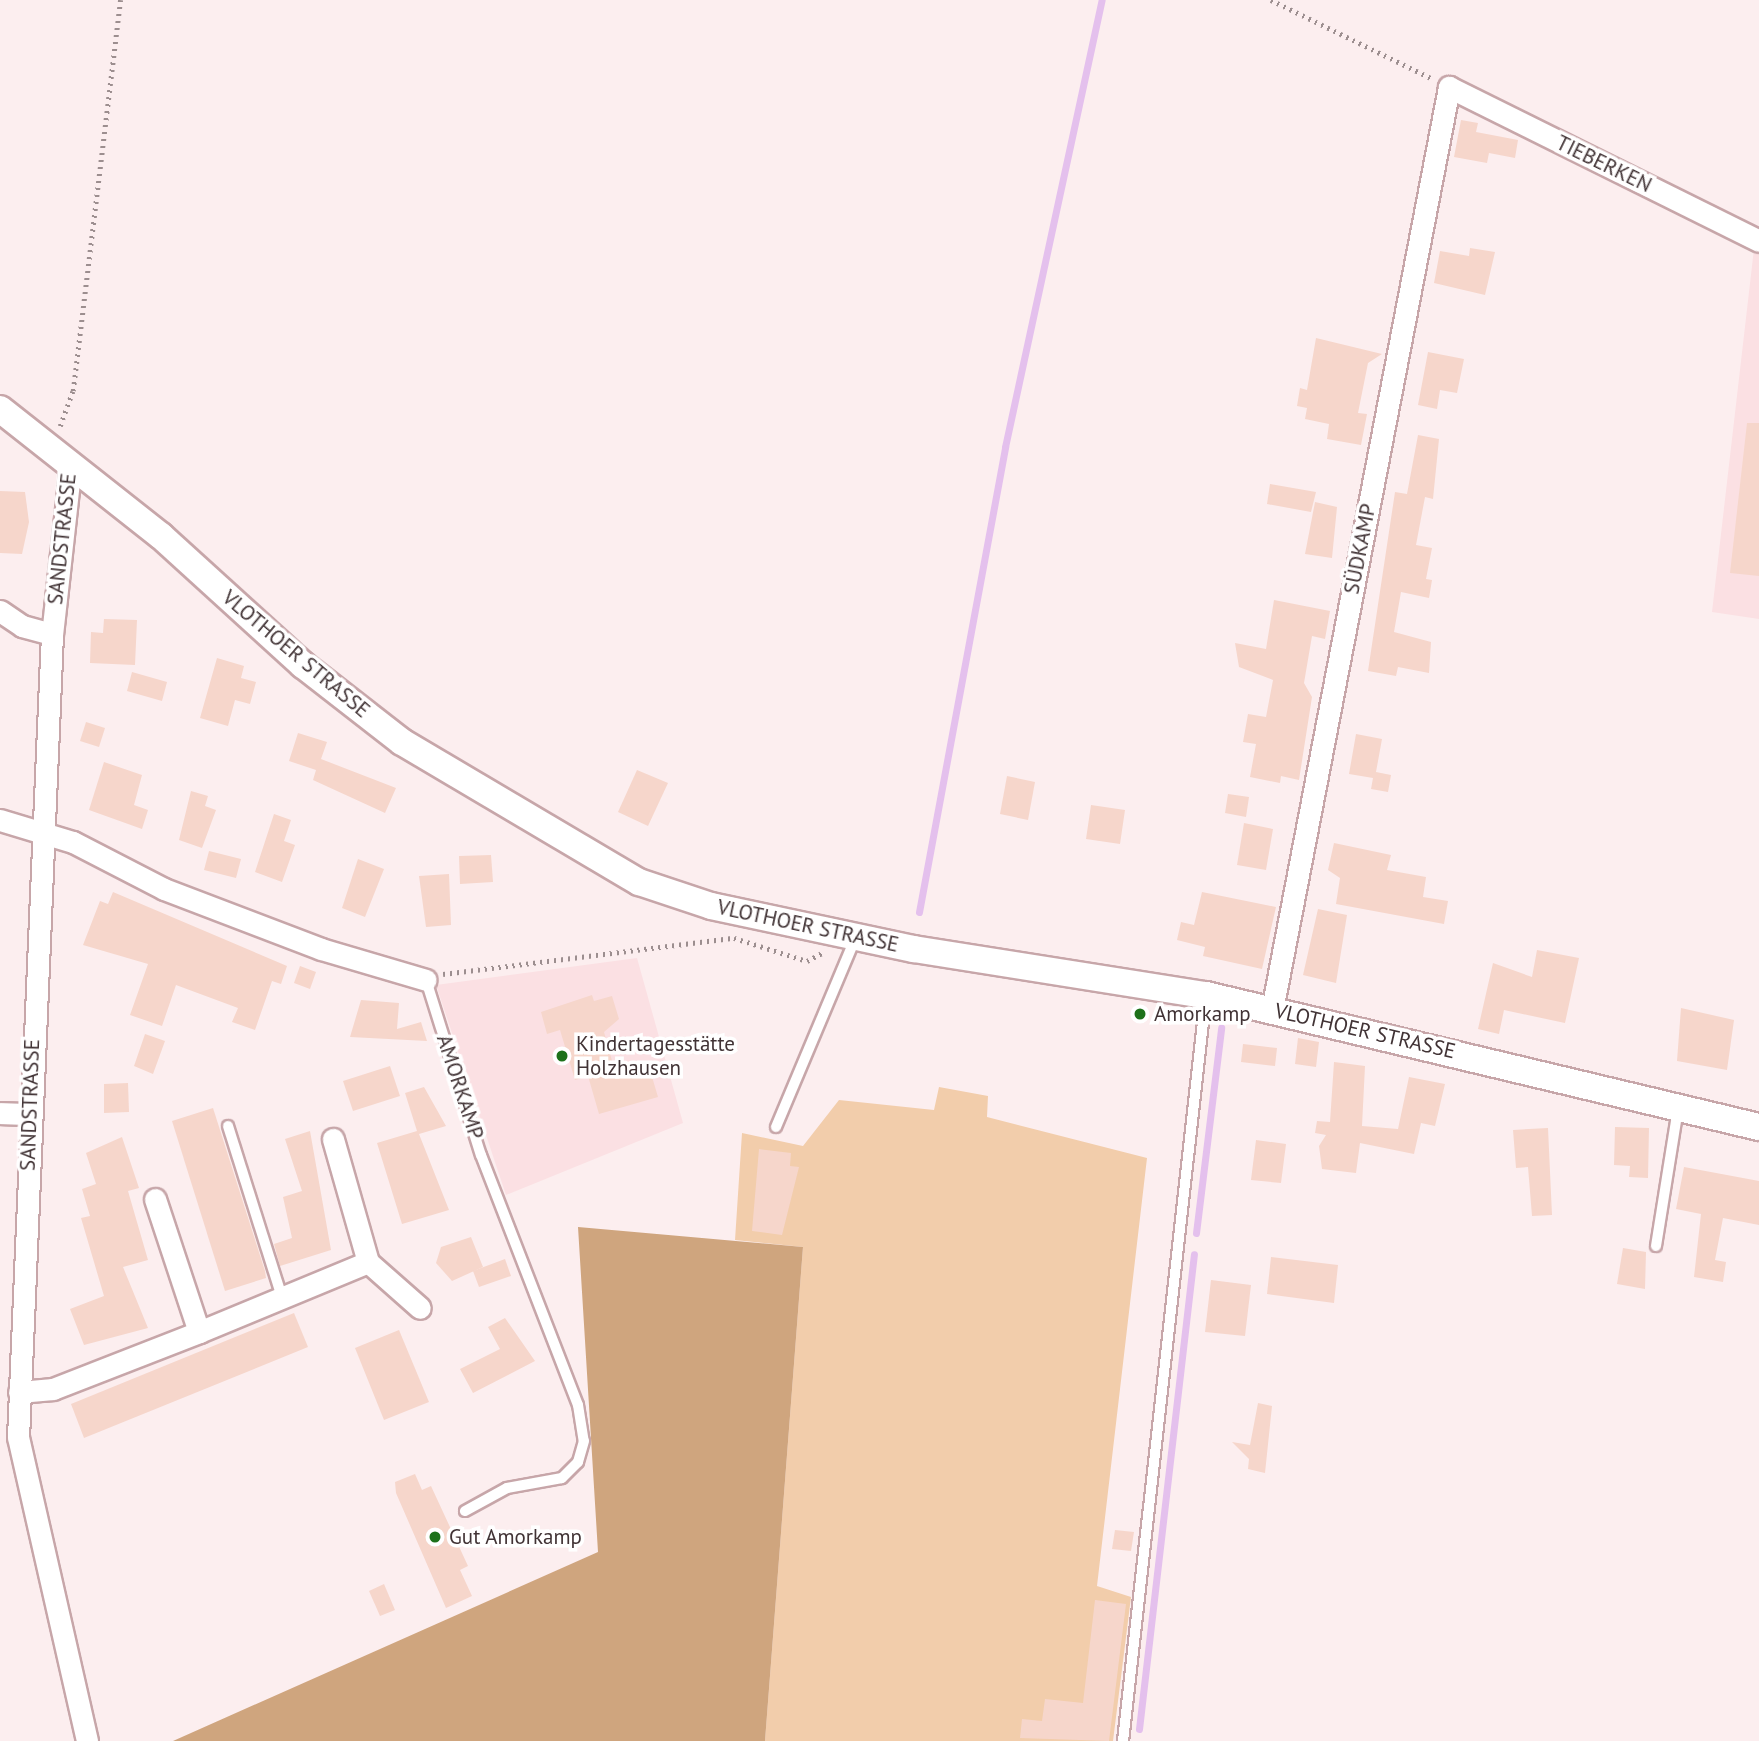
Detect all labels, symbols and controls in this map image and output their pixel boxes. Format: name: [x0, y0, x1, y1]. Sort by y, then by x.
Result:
street label: TIEBERKEN: [1552, 130, 1656, 198]
street label: SANDSTRASSE: [43, 472, 81, 606]
street label: SÜDKAMP: [1339, 502, 1381, 596]
street label: VLOTHOER STRASSE: [217, 585, 375, 723]
street label: VLOTHOER STRASSE: [715, 894, 901, 958]
street label: VLOTHOER STRASSE: [1272, 998, 1458, 1064]
place label: Amorkamp: [1154, 1001, 1251, 1027]
marker: Amorkamp: [1132, 1006, 1148, 1022]
street label: AMORKAMP: [431, 1031, 489, 1143]
place label: Kindertagesstätte Holzhausen: [576, 1031, 735, 1081]
street label: SANDSTRASSE: [15, 1039, 45, 1171]
marker: Kindertagesstätte Holzhausen: [554, 1048, 570, 1064]
place label: Gut Amorkamp: [449, 1524, 583, 1550]
marker: Gut Amorkamp: [427, 1529, 443, 1545]

